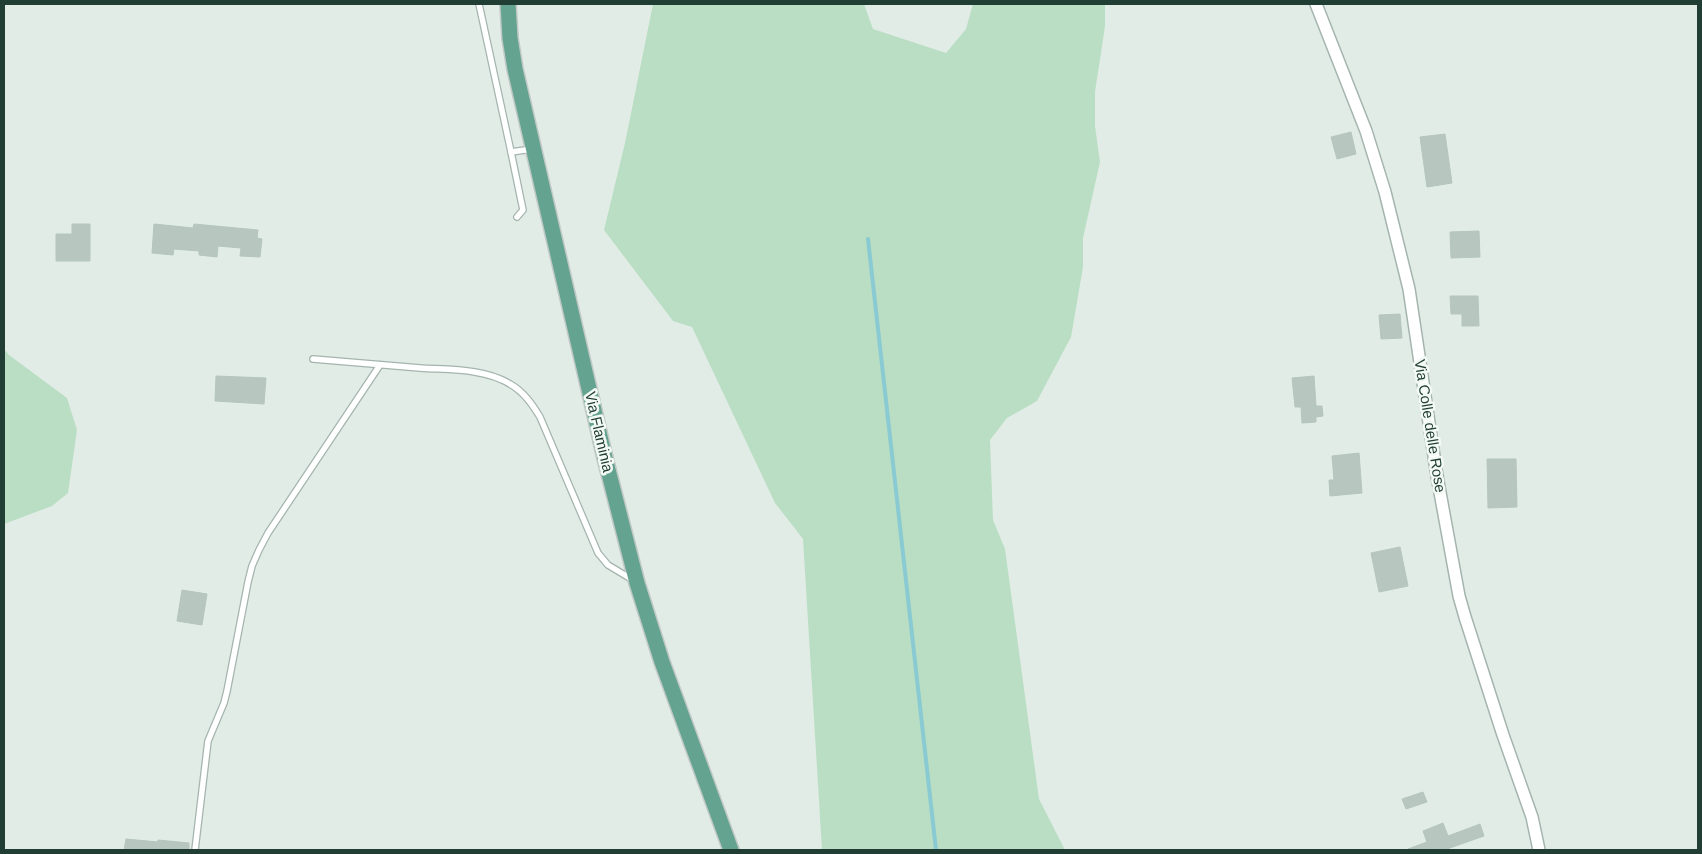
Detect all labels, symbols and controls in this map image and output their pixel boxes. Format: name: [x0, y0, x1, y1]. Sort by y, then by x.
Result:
street label: Via Colle delle Rose: [1412, 358, 1449, 494]
street label: Via Flaminia: [582, 390, 617, 475]

